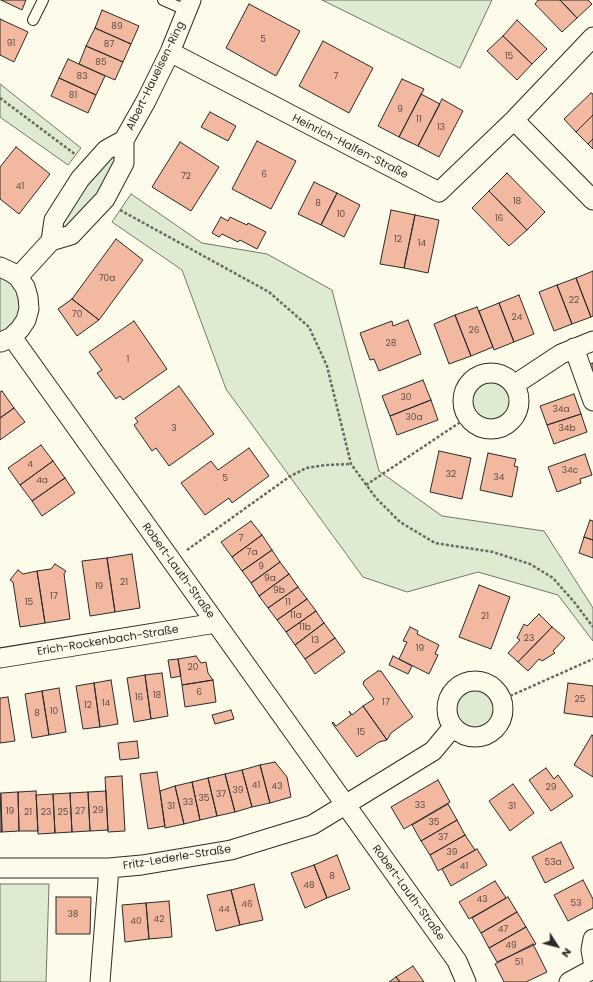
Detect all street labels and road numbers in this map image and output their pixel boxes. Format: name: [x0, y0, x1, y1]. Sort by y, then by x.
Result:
street label: Albert-Haueisen-Ring: [124, 19, 188, 133]
street label: Heinrich-Halfen-Straße: [290, 112, 410, 182]
street label: Robert-Lauth-Straße: [139, 521, 217, 621]
street label: Erich-Rockenbach-Straße: [36, 623, 180, 659]
street label: Fritz-Lederle-Straße: [122, 843, 232, 873]
street label: Robert-Lauth-Straße: [369, 843, 447, 943]

